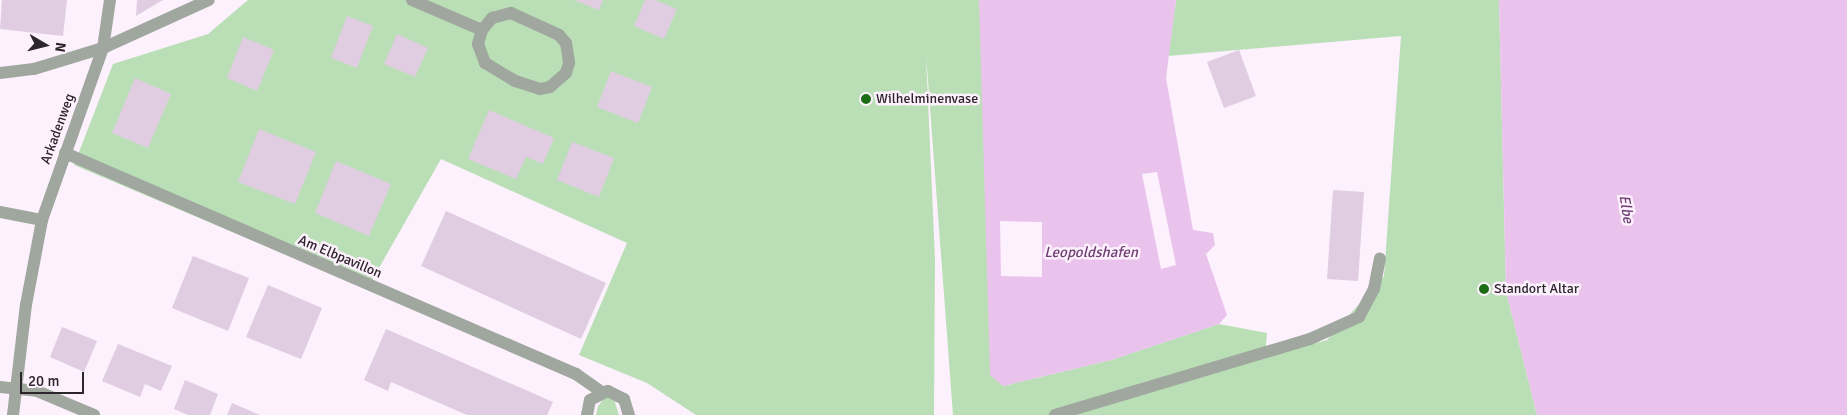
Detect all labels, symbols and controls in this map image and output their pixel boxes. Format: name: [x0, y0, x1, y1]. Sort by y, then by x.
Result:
north arrow: [20, 20, 70, 70]
text: N: [51, 41, 69, 53]
street label: Arkadenweg: [37, 91, 79, 167]
place label: Wilhelminenvase: [876, 91, 978, 107]
marker: Wilhelminenvase: [860, 93, 872, 105]
water label: Elbe: [1615, 194, 1637, 224]
street label: Am Elbpavillon: [296, 232, 384, 282]
water label: Leopoldshafen: [1044, 244, 1138, 262]
place label: Standort Altar: [1494, 281, 1579, 297]
marker: Standort Altar: [1478, 283, 1490, 295]
scale bar: [22, 362, 86, 394]
text: 20 m: [28, 372, 59, 390]

